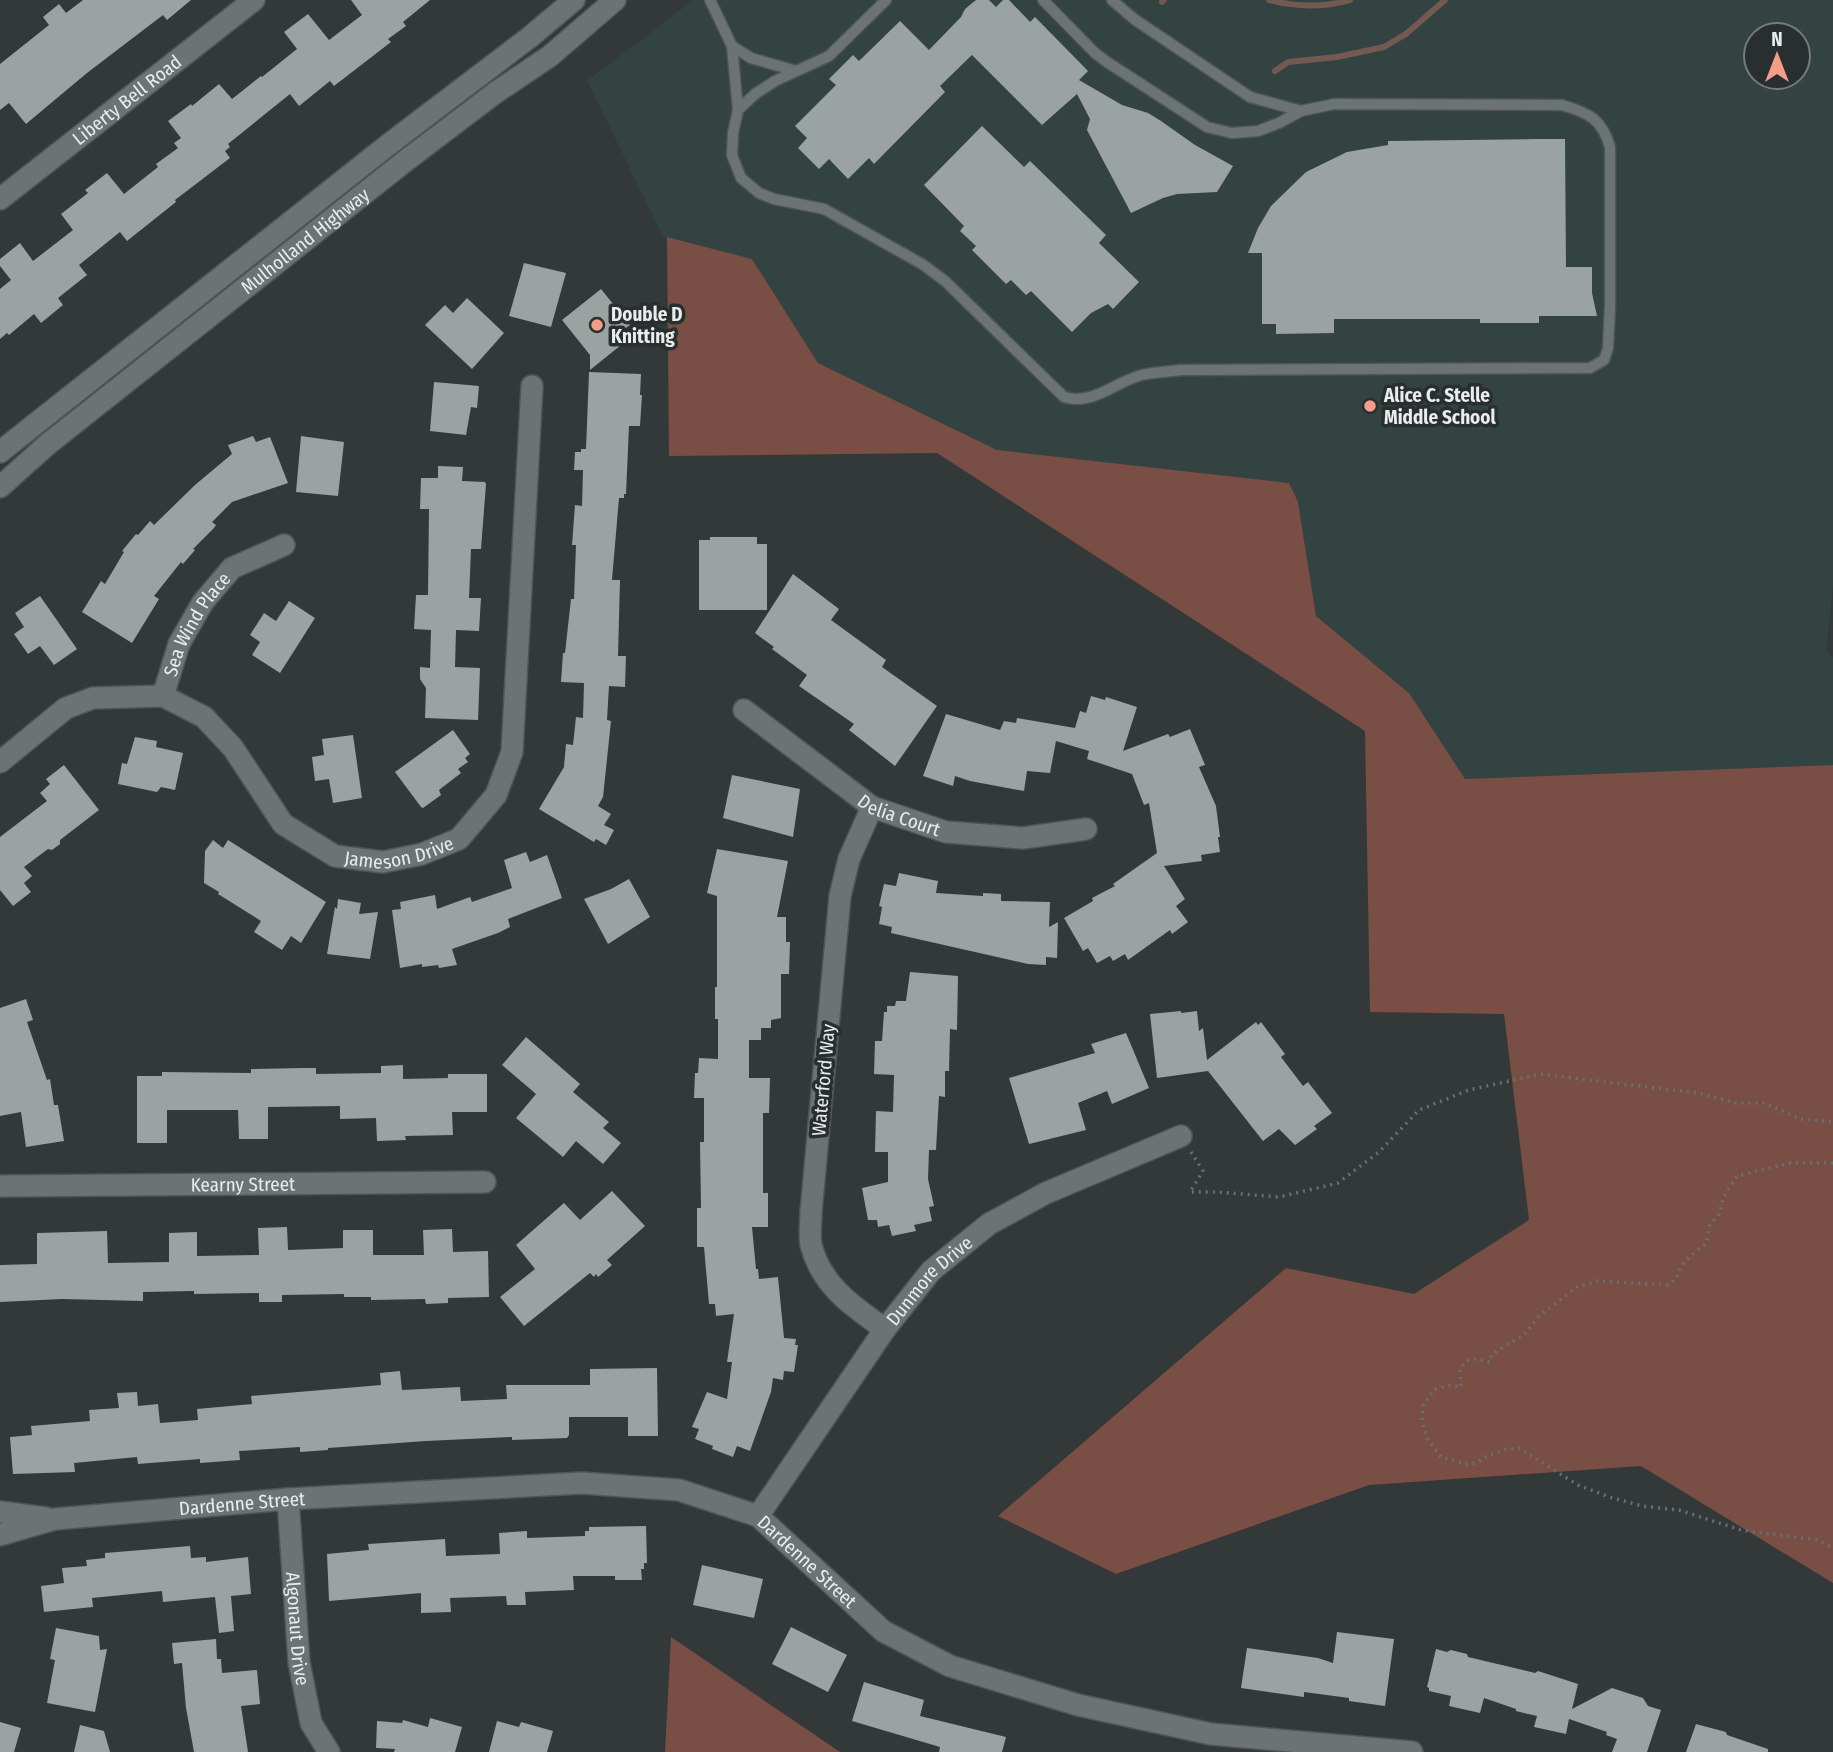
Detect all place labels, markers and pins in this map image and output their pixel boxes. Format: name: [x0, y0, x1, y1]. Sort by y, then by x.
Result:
place label: Double D Knitting: [611, 303, 683, 348]
marker: Double D Knitting: [589, 317, 605, 333]
place label: Alice C. Stelle Middle School: [1383, 384, 1496, 429]
marker: Alice C. Stelle Middle School: [1362, 398, 1378, 414]

